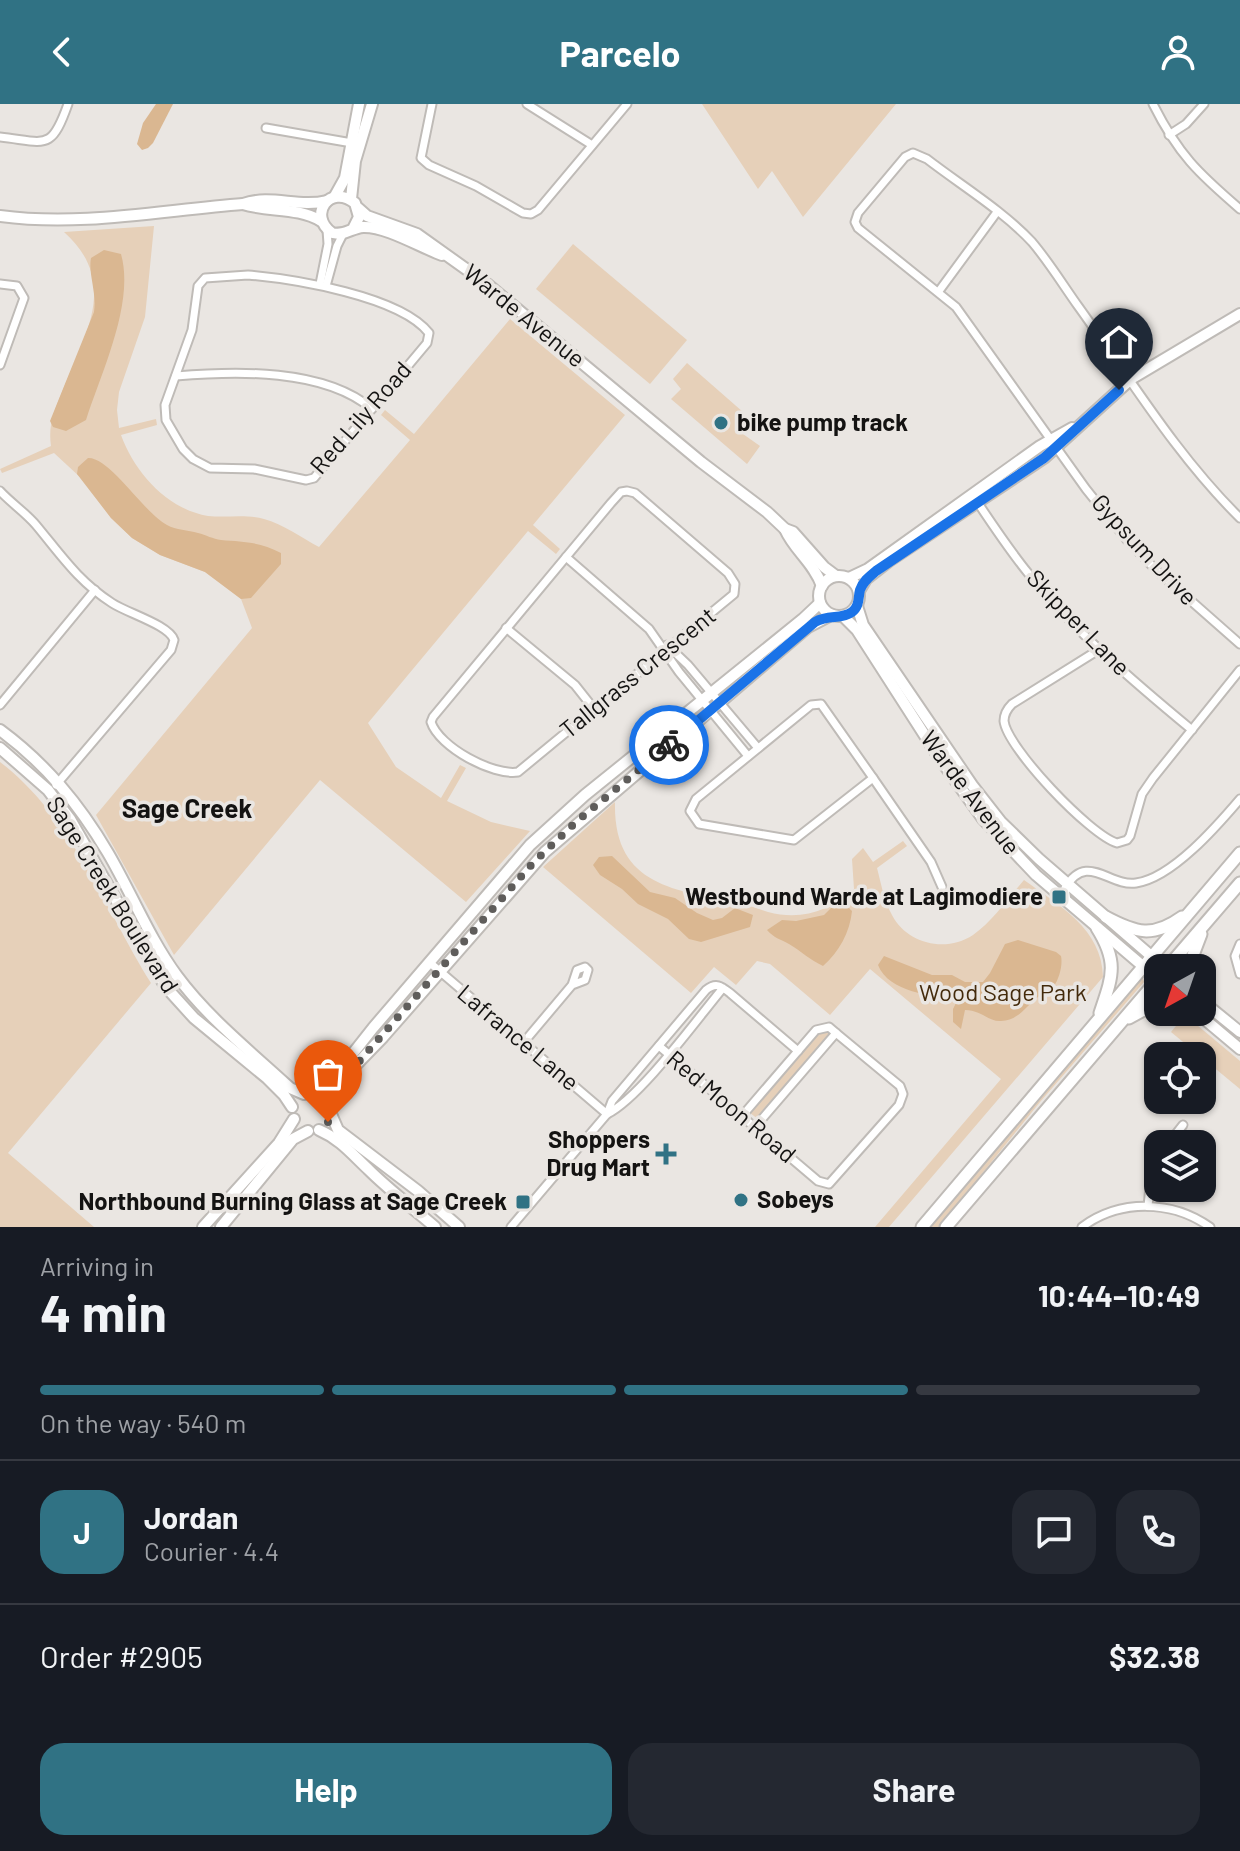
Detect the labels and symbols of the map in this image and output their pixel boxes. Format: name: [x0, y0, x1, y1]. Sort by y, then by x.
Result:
street label: Warde Avenue: [458, 257, 591, 373]
pin: [1085, 308, 1153, 390]
street label: Red Lily Road: [303, 355, 417, 479]
place label: bike pump track: [737, 407, 908, 436]
marker: bike pump track: [712, 414, 730, 432]
street label: Gypsum Drive: [1086, 487, 1204, 611]
street label: Skipper Lane: [1021, 563, 1137, 681]
street label: Tallgrass Crescent: [553, 600, 721, 744]
courier: [629, 705, 709, 785]
street label: Warde Avenue: [915, 724, 1027, 860]
street label: Sage Creek Boulevard: [41, 791, 186, 998]
district label: Sage Creek: [122, 792, 252, 823]
place label: Westbound Warde at Lagimodiere: [685, 881, 1043, 910]
marker: Westbound Warde at Lagimodiere: [1050, 888, 1068, 906]
north arrow: [1144, 954, 1216, 1026]
park label: Wood Sage Park: [919, 977, 1087, 1006]
street label: Lafrance Lane: [452, 978, 586, 1096]
pin: [294, 1040, 362, 1122]
street label: Red Moon Road: [662, 1044, 802, 1168]
place label: Shoppers Drug Mart: [546, 1124, 650, 1181]
marker: Shoppers Drug Mart: [657, 1145, 675, 1163]
place label: Sobeys: [757, 1184, 834, 1213]
place label: Northbound Burning Glass at Sage Creek: [78, 1186, 507, 1215]
marker: Sobeys: [732, 1191, 750, 1209]
marker: Northbound Burning Glass at Sage Creek: [514, 1193, 532, 1211]

